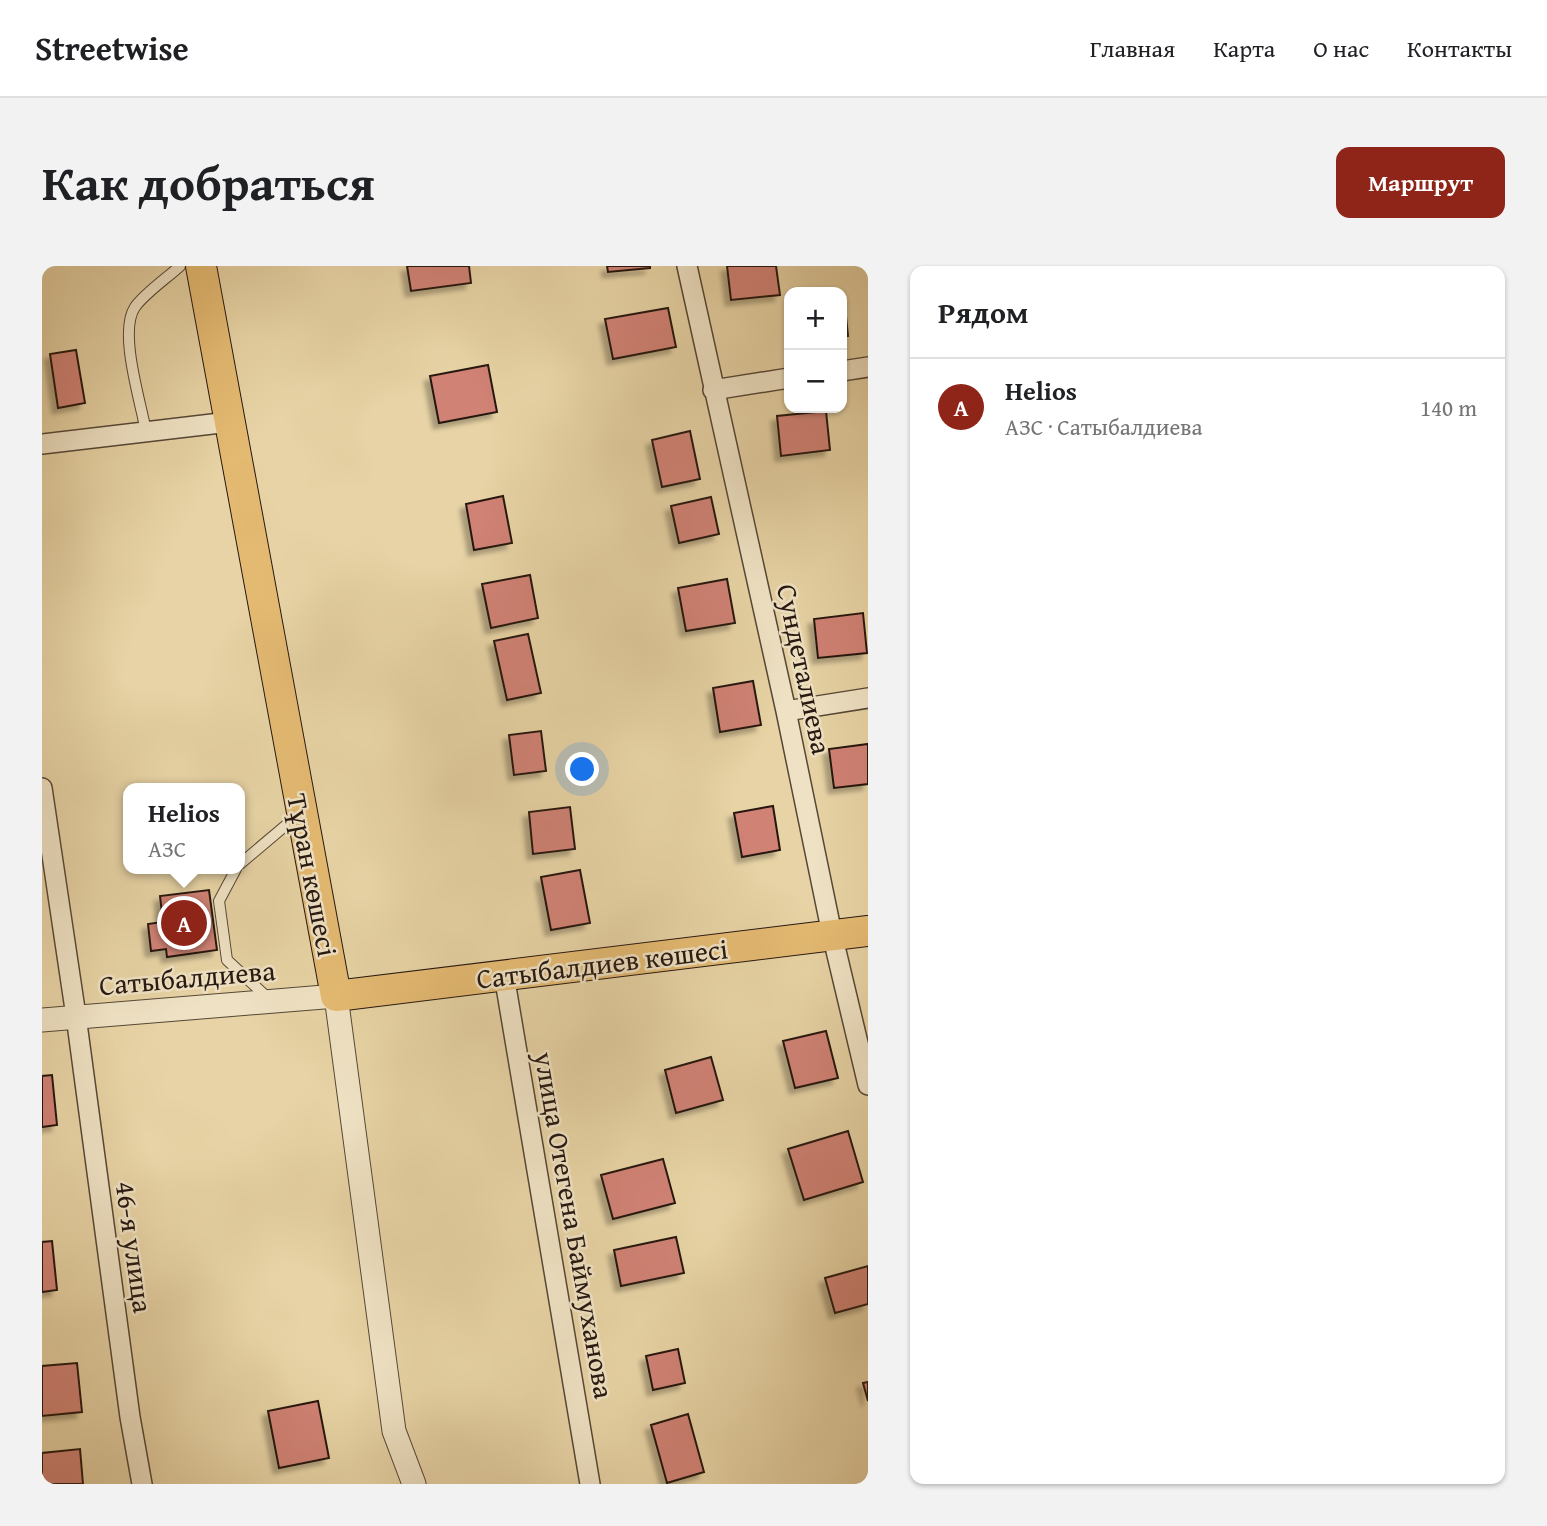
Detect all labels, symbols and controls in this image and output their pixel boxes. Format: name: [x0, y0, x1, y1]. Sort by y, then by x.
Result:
text: Streetwise: [35, 24, 189, 72]
text: Главная: [1090, 31, 1175, 66]
text: Карта: [1213, 31, 1275, 66]
text: О нас: [1313, 31, 1369, 66]
text: Контакты: [1407, 31, 1512, 66]
text: Как добраться: [42, 146, 375, 218]
button: Маршрут: [1336, 147, 1505, 218]
map controls: [784, 287, 847, 413]
button: +: [784, 287, 847, 350]
text: Рядом: [938, 290, 1029, 334]
button: −: [784, 350, 847, 413]
text: Helios: [1005, 371, 1077, 410]
text: A: [954, 391, 968, 424]
text: 140 m: [1420, 391, 1477, 424]
text: АЗС · Сатыбалдиева: [1005, 410, 1202, 443]
street label: Сундеталиева: [767, 580, 843, 759]
your location: [565, 752, 599, 786]
popup: [123, 783, 245, 874]
street label: Тұран көшесі: [277, 790, 349, 960]
text: Helios: [148, 793, 220, 832]
text: АЗС: [148, 832, 186, 865]
pin: A: [161, 897, 207, 949]
street label: Сатыбалдиев көшесі: [474, 927, 730, 999]
street label: Сатыбалдиева: [97, 949, 277, 1005]
street label: улица Отегена Баймуханова: [524, 1047, 626, 1402]
street label: 46-я улица: [105, 1179, 165, 1316]

